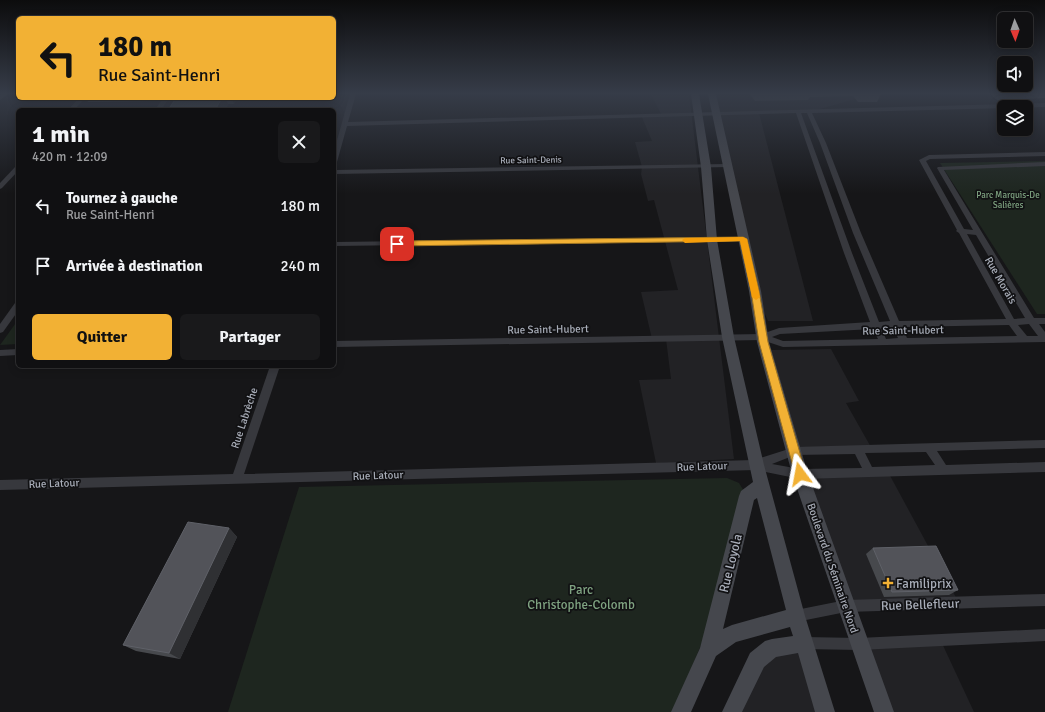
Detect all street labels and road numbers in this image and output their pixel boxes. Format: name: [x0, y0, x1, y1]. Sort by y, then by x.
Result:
street label: Rue Saint-Denis: [500, 154, 562, 167]
street label: Rue Morais: [982, 254, 1019, 306]
street label: Rue Saint-Hubert: [507, 322, 589, 337]
street label: Rue Saint-Hubert: [862, 323, 944, 338]
street label: Rue Labrèche: [229, 386, 260, 450]
street label: Rue Latour: [676, 459, 728, 474]
street label: Rue Latour: [352, 468, 404, 483]
street label: Rue Latour: [28, 476, 80, 491]
street label: Boulevard du Séminaire Nord: [804, 501, 861, 635]
street label: Rue Loyola: [716, 532, 746, 594]
street label: Rue Bellefleur: [881, 596, 960, 614]

